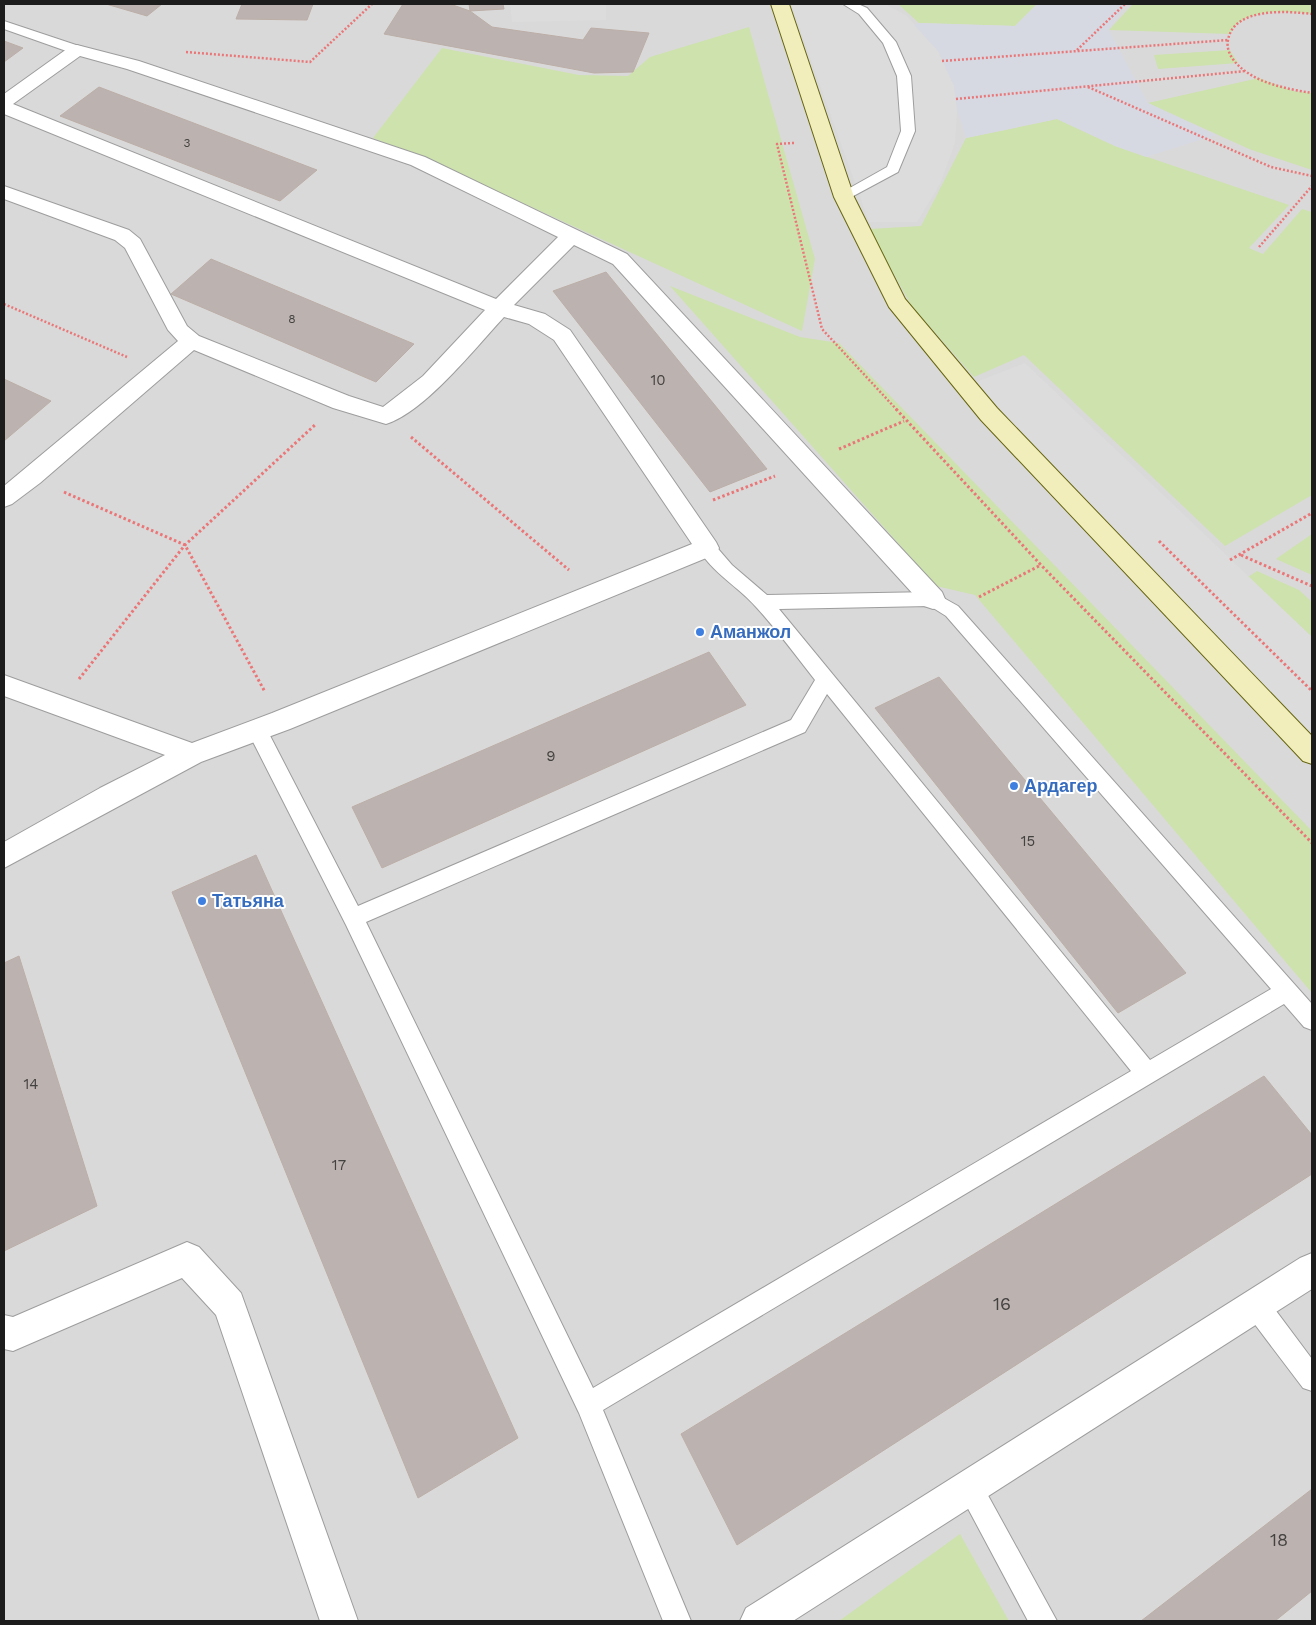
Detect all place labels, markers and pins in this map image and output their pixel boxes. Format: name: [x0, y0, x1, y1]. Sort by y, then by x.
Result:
place label: Аманжол: [710, 621, 791, 642]
marker: Аманжол: [694, 626, 706, 638]
place label: Ардагер: [1024, 775, 1098, 796]
marker: Ардагер: [1008, 780, 1020, 792]
place label: Татьяна: [212, 890, 285, 911]
marker: Татьяна: [196, 895, 208, 907]

